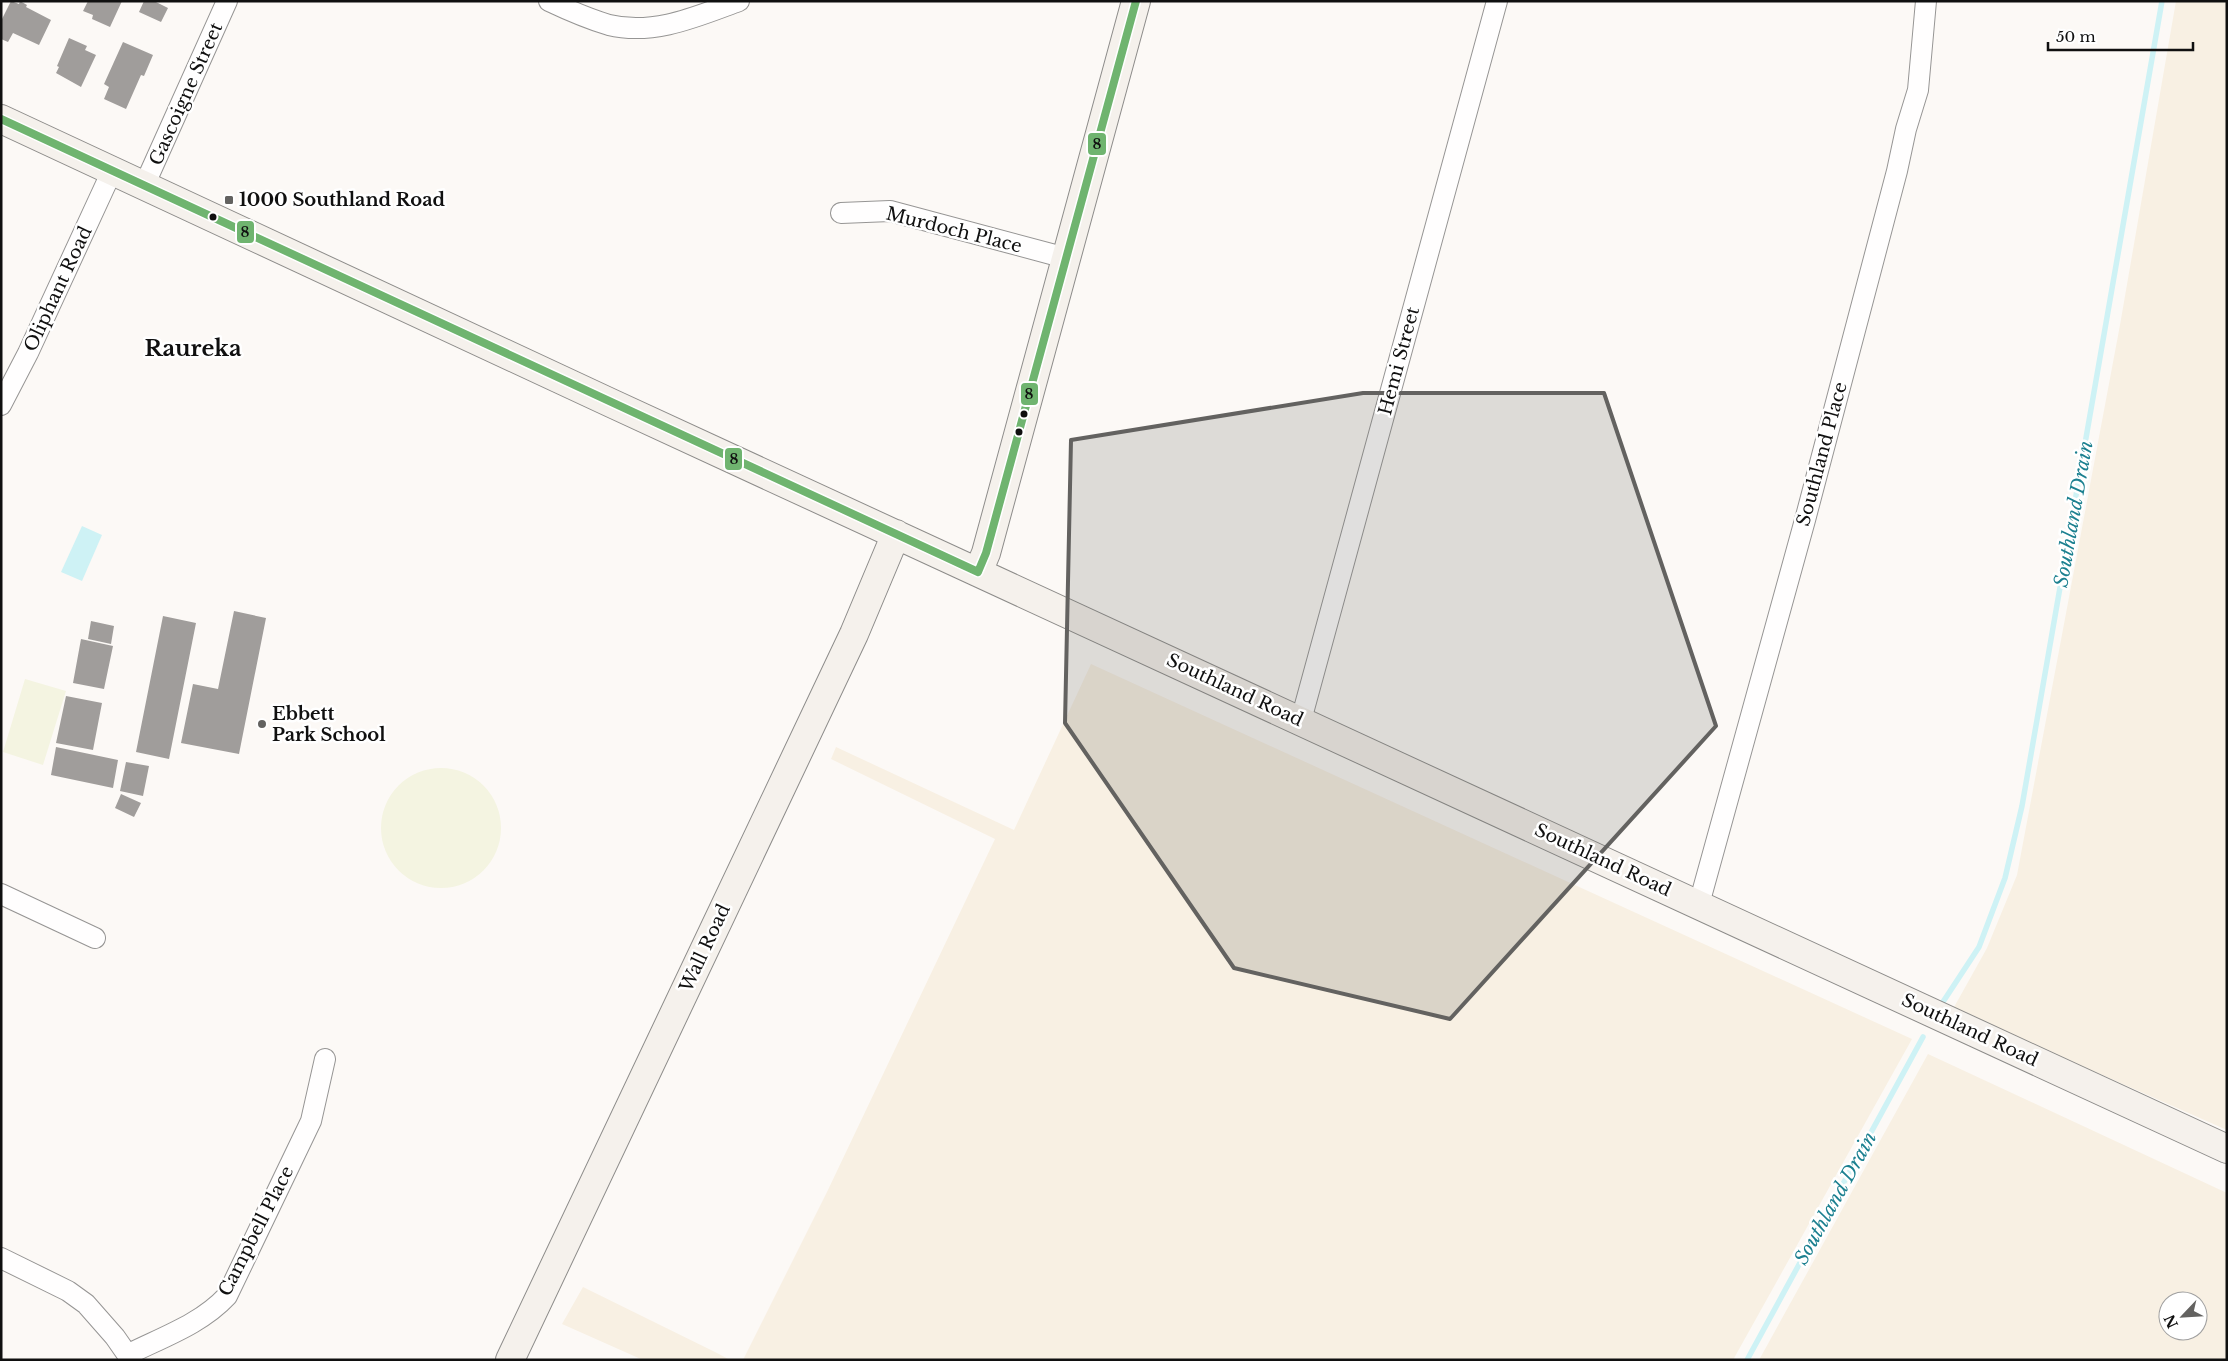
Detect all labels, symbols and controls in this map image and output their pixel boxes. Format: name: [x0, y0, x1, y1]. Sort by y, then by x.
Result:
street label: Gascoigne Street: [145, 19, 227, 169]
scale bar: [2048, 20, 2193, 52]
text: 50 m: [2056, 27, 2096, 46]
line badge: 8: [1087, 132, 1107, 156]
text: 8: [1093, 135, 1102, 153]
place label: 1000 Southland Road: [239, 189, 446, 211]
marker: 1000 Southland Road: [223, 194, 235, 206]
street label: Murdoch Place: [884, 203, 1024, 257]
unlabelled marker: [208, 212, 218, 222]
line badge: 8: [236, 220, 255, 244]
street label: Oliphant Road: [19, 223, 97, 355]
text: 8: [241, 223, 250, 241]
street label: Hemi Street: [1374, 304, 1424, 418]
district label: Raureka: [144, 335, 242, 362]
street label: Southland Place: [1792, 380, 1852, 528]
line badge: 8: [1020, 382, 1039, 406]
text: 8: [1025, 385, 1034, 403]
unlabelled marker: [1019, 409, 1029, 419]
unlabelled marker: [1014, 427, 1024, 437]
water label: Southland Drain: [2049, 439, 2098, 589]
line badge: 8: [724, 447, 743, 471]
text: 8: [730, 450, 739, 468]
street label: Southland Road: [1163, 649, 1307, 731]
place label: Ebbett Park School: [272, 703, 386, 746]
marker: Ebbett Park School: [256, 718, 268, 730]
street label: Southland Road: [1531, 819, 1675, 901]
street label: Wall Road: [675, 901, 735, 996]
street label: Southland Road: [1898, 989, 2042, 1071]
water label: Southland Drain: [1789, 1128, 1882, 1269]
street label: Campbell Place: [214, 1162, 298, 1300]
north arrow: [2158, 1291, 2208, 1341]
text: N: [2160, 1312, 2182, 1331]

